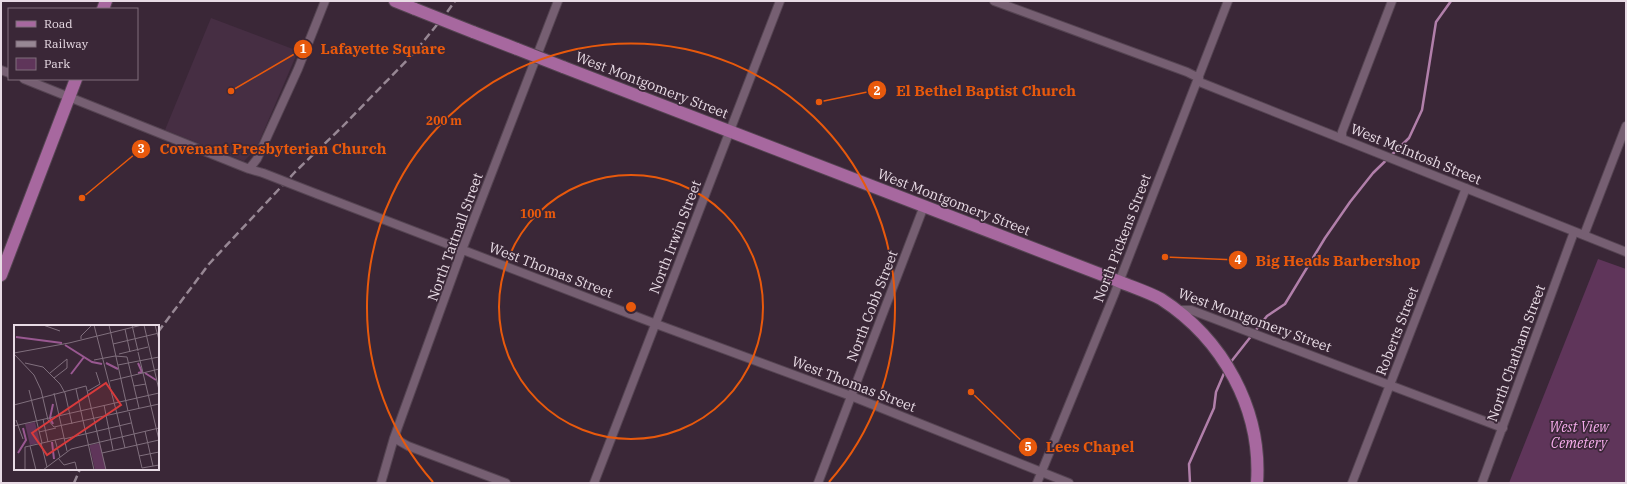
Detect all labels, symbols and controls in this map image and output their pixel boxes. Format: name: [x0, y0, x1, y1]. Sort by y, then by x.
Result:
legend: [8, 8, 138, 80]
text: Road: [44, 16, 73, 31]
callout: Lafayette Square: [293, 35, 454, 62]
text: Railway: [44, 36, 89, 51]
text: Lafayette Square: [321, 39, 445, 58]
text: 1: [299, 41, 307, 56]
street label: West Montgomery Street: [573, 48, 731, 122]
text: Park: [44, 56, 70, 71]
callout: El Bethel Baptist Church: [867, 77, 1084, 104]
text: El Bethel Baptist Church: [896, 81, 1076, 100]
text: 2: [873, 83, 881, 98]
text: 200 m: [426, 113, 462, 128]
street label: West McIntosh Street: [1348, 120, 1484, 189]
callout: Covenant Presbyterian Church: [131, 135, 394, 162]
text: Covenant Presbyterian Church: [159, 139, 387, 158]
text: 3: [137, 141, 145, 156]
street label: West Montgomery Street: [875, 165, 1033, 239]
street label: North Tattnall Street: [423, 170, 487, 304]
street label: North Pickens Street: [1089, 171, 1155, 305]
street label: North Irwin Street: [645, 178, 705, 296]
text: 100 m: [520, 206, 556, 221]
street label: West Thomas Street: [486, 238, 616, 302]
callout: Big Heads Barbershop: [1228, 247, 1429, 274]
street label: North Cobb Street: [842, 248, 902, 364]
text: Big Heads Barbershop: [1255, 251, 1421, 270]
text: 4: [1234, 252, 1242, 267]
street label: North Chatham Street: [1483, 282, 1549, 424]
street label: West Montgomery Street: [1176, 284, 1334, 356]
street label: Roberts Street: [1372, 284, 1422, 378]
centre of rings: [624, 300, 638, 314]
inset map: [14, 325, 159, 470]
street label: West Thomas Street: [789, 352, 919, 416]
park label: West View Cemetery: [1549, 418, 1610, 452]
callout: Lees Chapel: [1018, 434, 1143, 461]
text: Lees Chapel: [1046, 437, 1134, 456]
text: 5: [1024, 439, 1032, 454]

